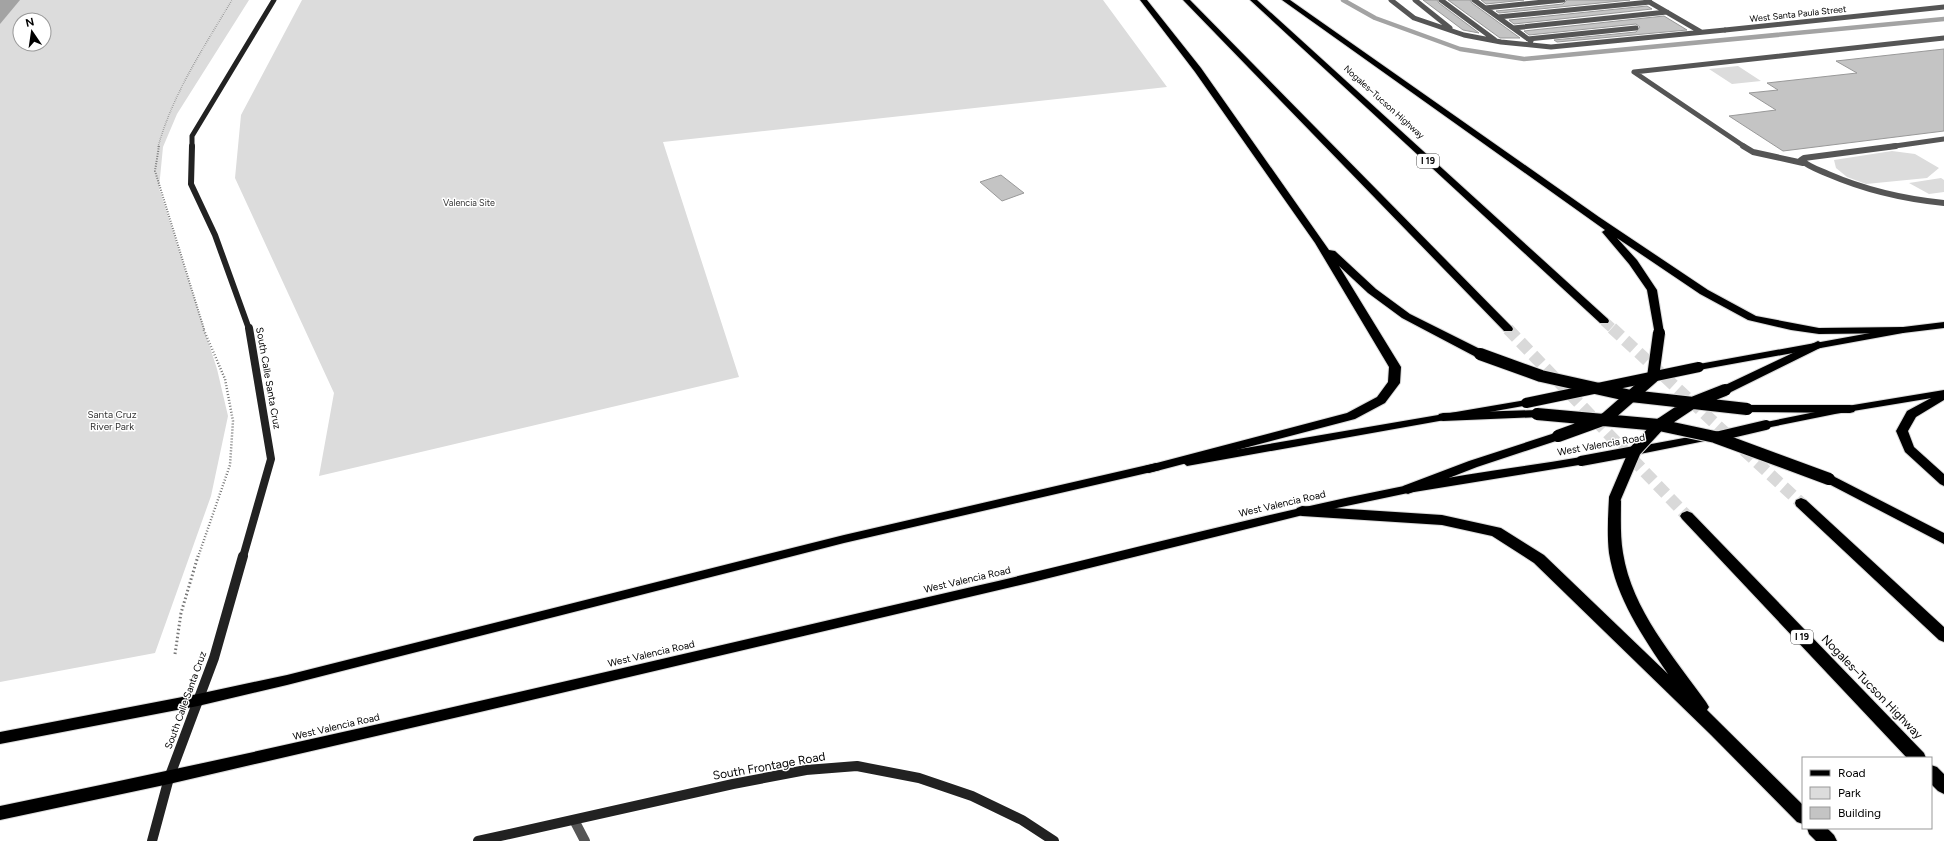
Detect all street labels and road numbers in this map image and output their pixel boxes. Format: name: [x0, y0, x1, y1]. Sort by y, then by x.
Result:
street label: West Santa Paula Street: [1749, 3, 1847, 24]
street label: Nogales–Tucson Highway: [1342, 63, 1427, 141]
road number: I 19: [1417, 154, 1439, 168]
street label: South Calle Santa Cruz: [253, 326, 284, 430]
street label: West Valencia Road: [1556, 430, 1646, 459]
street label: West Valencia Road: [1237, 487, 1327, 520]
street label: West Valencia Road: [922, 563, 1012, 596]
road number: I 19: [1791, 630, 1813, 644]
street label: Nogales–Tucson Highway: [1819, 632, 1926, 742]
street label: West Valencia Road: [606, 637, 696, 670]
street label: South Calle Santa Cruz: [162, 649, 209, 751]
street label: West Valencia Road: [291, 710, 381, 743]
street label: South Frontage Road: [712, 749, 826, 783]

